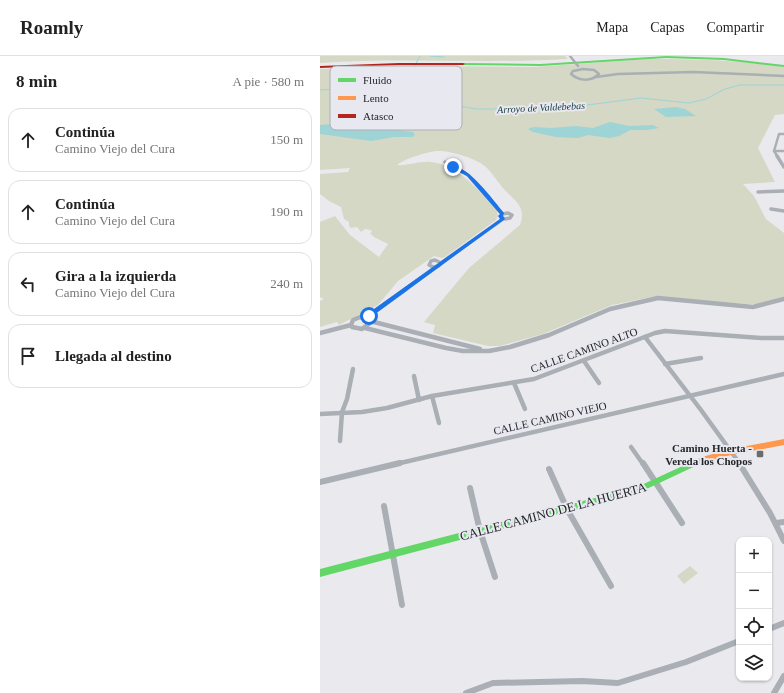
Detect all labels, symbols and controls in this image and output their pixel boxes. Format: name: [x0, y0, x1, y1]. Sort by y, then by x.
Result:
text: Roamly: [20, 17, 83, 38]
text: Mapa: [596, 20, 628, 35]
text: Capas: [650, 20, 684, 35]
text: Compartir: [706, 20, 764, 35]
legend: [330, 66, 462, 130]
text: 8 min: [16, 72, 57, 91]
text: A pie · 580 m: [233, 74, 304, 89]
text: Fluido: [363, 74, 392, 86]
text: Lento: [363, 92, 389, 104]
water label: Arroyo de Valdebebas: [496, 100, 585, 115]
text: Atasco: [363, 110, 394, 122]
text: Continúa: [55, 124, 115, 140]
icon: ahead: [17, 129, 39, 151]
text: 150 m: [270, 132, 303, 147]
text: Camino Viejo del Cura: [55, 141, 175, 156]
route end: [444, 158, 462, 176]
text: Continúa: [55, 196, 115, 212]
icon: ahead: [17, 201, 39, 223]
text: 190 m: [270, 204, 303, 219]
text: Camino Viejo del Cura: [55, 213, 175, 228]
text: Gira a la izquierda: [55, 268, 176, 284]
icon: left: [17, 273, 39, 295]
text: 240 m: [270, 276, 303, 291]
text: Camino Viejo del Cura: [55, 285, 175, 300]
route start: [360, 307, 378, 325]
street label: CALLE CAMINO ALTO: [529, 325, 639, 375]
icon: arrive: [17, 345, 39, 367]
text: Llegada al destino: [55, 348, 172, 364]
street label: CALLE CAMINO VIEJO: [492, 399, 608, 437]
place label: Camino Huerta - Vereda los Chopos: [665, 442, 753, 467]
marker: Camino Huerta - Vereda los Chopos: [755, 449, 765, 459]
street label: CALLE CAMINO DE LA HUERTA: [458, 479, 649, 544]
map controls: [736, 537, 772, 681]
button: +: [736, 537, 772, 573]
button: −: [736, 573, 772, 609]
button: locate: [736, 609, 772, 645]
button: layers: [736, 645, 772, 681]

